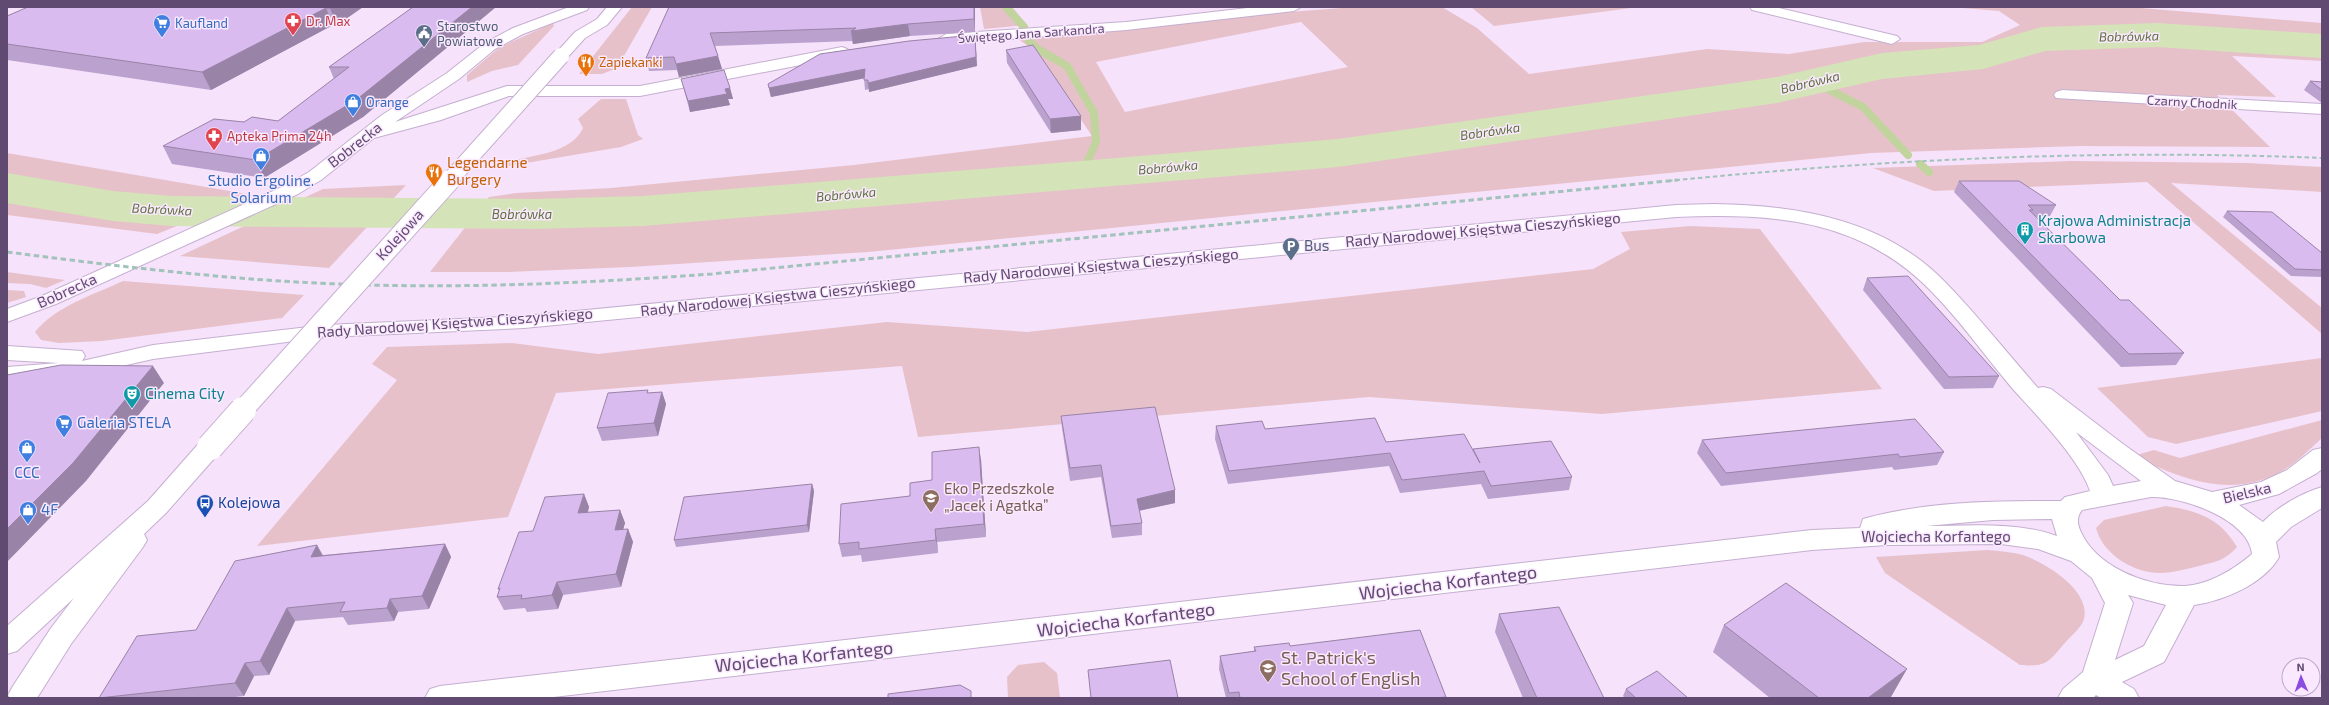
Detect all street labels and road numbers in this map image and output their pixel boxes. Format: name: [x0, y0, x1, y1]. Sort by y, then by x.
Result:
street label: Świętego Jana Sarkandra: [957, 19, 1105, 46]
street label: Czarny Chodnik: [2146, 92, 2238, 112]
street label: Bobrecka: [324, 118, 385, 171]
street label: Kolejowa: [372, 205, 428, 264]
street label: Rady Narodowej Księstwa Cieszyńskiego: [1344, 208, 1621, 251]
street label: Rady Narodowej Księstwa Cieszyńskiego: [962, 244, 1239, 287]
street label: Bobrecka: [34, 269, 99, 311]
street label: Rady Narodowej Księstwa Cieszyńskiego: [640, 273, 916, 320]
street label: Rady Narodowej Księstwa Cieszyńskiego: [316, 303, 593, 342]
street label: Bielska: [2221, 478, 2273, 506]
street label: Wojciecha Korfantego: [1861, 527, 2011, 546]
street label: Wojciecha Korfantego: [1358, 560, 1538, 604]
street label: Wojciecha Korfantego: [1036, 597, 1216, 641]
street label: Wojciecha Korfantego: [714, 636, 894, 676]

